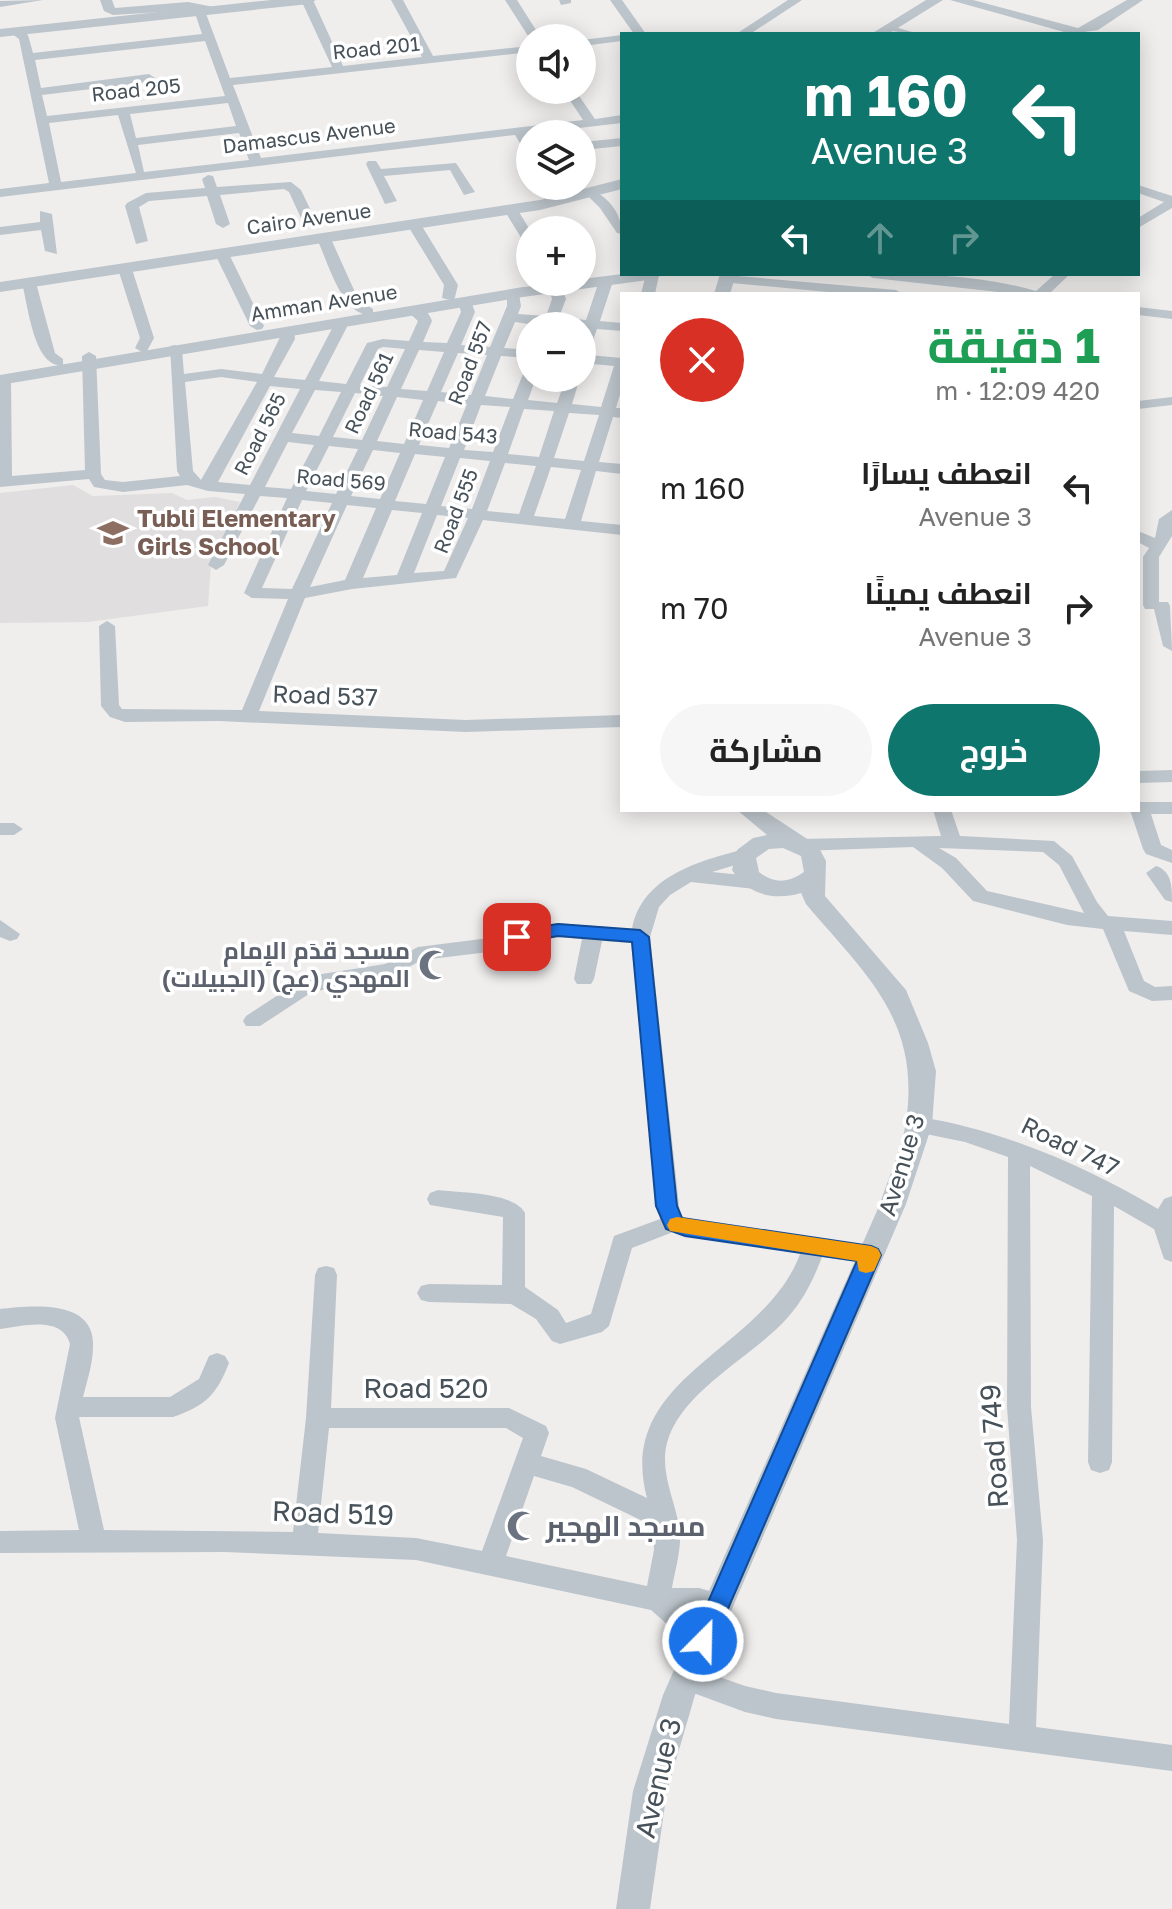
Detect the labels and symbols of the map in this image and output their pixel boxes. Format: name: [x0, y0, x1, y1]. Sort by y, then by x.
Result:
street label: Road 201: [331, 30, 421, 64]
street label: Road 205: [90, 72, 182, 106]
street label: Damascus Avenue: [221, 112, 397, 158]
street label: Cairo Avenue: [245, 197, 373, 239]
street label: Amman Avenue: [249, 279, 399, 325]
street label: Road 557: [442, 317, 496, 408]
street label: Road 561: [339, 348, 398, 437]
street label: Road 565: [228, 388, 290, 479]
street label: Road 543: [407, 416, 499, 448]
street label: Road 569: [295, 463, 387, 495]
street label: Road 555: [428, 465, 482, 556]
place label: Tubli Elementary Girls School: [137, 503, 337, 560]
school or university icon: Tubli Elementary Girls School: [96, 516, 130, 550]
street label: Road 537: [272, 678, 378, 711]
pin: [483, 903, 551, 971]
place label: مسجد قدَم الإمام المهدي (عج) (الجبيلات): [162, 935, 410, 998]
mosque icon: مسجد قدَم الإمام المهدي (عج) (الجبيلات): [417, 948, 451, 982]
street label: Avenue 3: [871, 1110, 930, 1219]
street label: Road 747: [1017, 1110, 1124, 1182]
street label: Road 520: [363, 1371, 489, 1404]
street label: Road 749: [973, 1383, 1014, 1509]
street label: Road 519: [271, 1494, 395, 1531]
mosque icon: مسجد الهجير: [505, 1509, 539, 1543]
place label: مسجد الهجير: [545, 1509, 706, 1544]
position arrow: [661, 1599, 745, 1683]
street label: Avenue 3: [628, 1715, 687, 1841]

